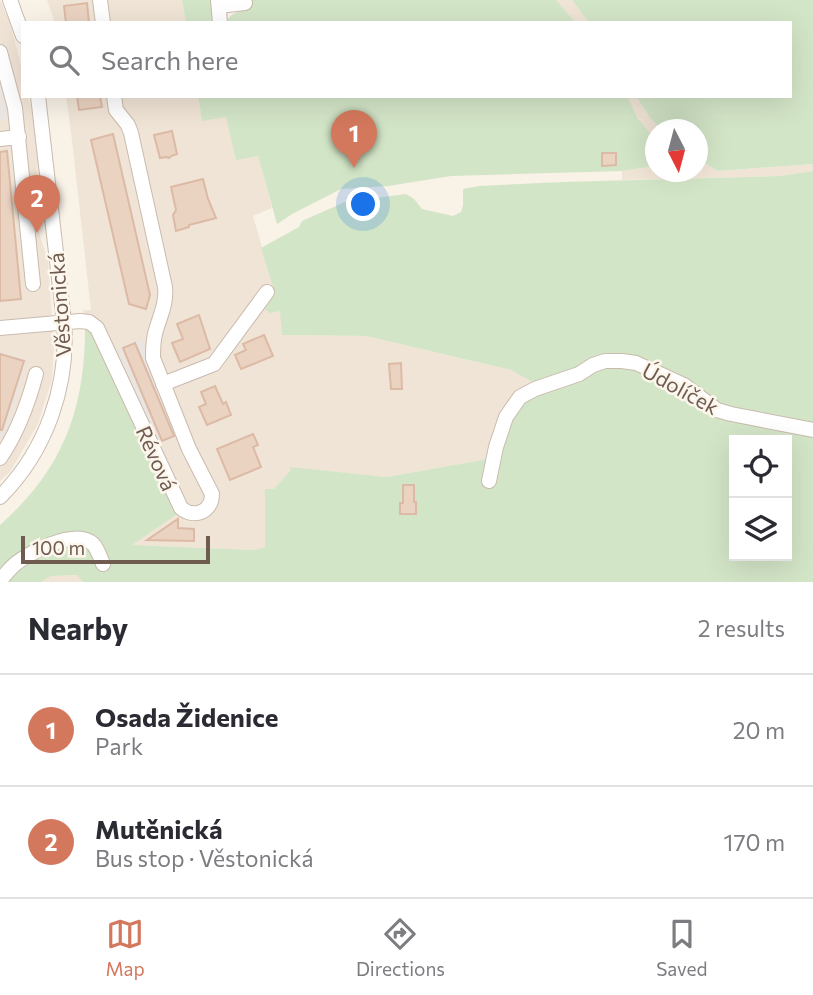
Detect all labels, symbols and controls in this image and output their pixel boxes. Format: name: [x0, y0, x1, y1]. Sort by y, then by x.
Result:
search box: [21, 21, 792, 98]
icon: search: [45, 41, 83, 79]
text: Search here: [101, 44, 239, 75]
pin: 1: [331, 110, 377, 168]
north arrow: [645, 119, 708, 182]
pin: 2: [14, 175, 60, 233]
your location: [346, 187, 380, 221]
street label: Věstonická: [43, 252, 75, 358]
street label: Údolíček: [638, 357, 724, 419]
street label: Révová: [132, 422, 182, 494]
map controls: [729, 435, 792, 561]
button: locate: [729, 435, 792, 498]
button: layers: [729, 498, 792, 561]
scale bar: [21, 533, 210, 565]
text: 100 m: [32, 536, 85, 559]
text: Nearby: [28, 609, 128, 646]
text: 2 results: [698, 614, 785, 642]
text: Osada Židenice: [95, 701, 278, 732]
text: 1: [46, 716, 56, 744]
text: 20 m: [733, 716, 785, 744]
text: Park: [95, 732, 143, 760]
text: Mutěnická: [95, 813, 223, 844]
text: 2: [44, 828, 58, 856]
text: 170 m: [724, 828, 785, 856]
text: Bus stop · Věstonická: [95, 844, 313, 872]
tab: Map: [106, 915, 145, 980]
tab: Directions: [356, 915, 445, 980]
tab: Saved: [656, 915, 707, 980]

